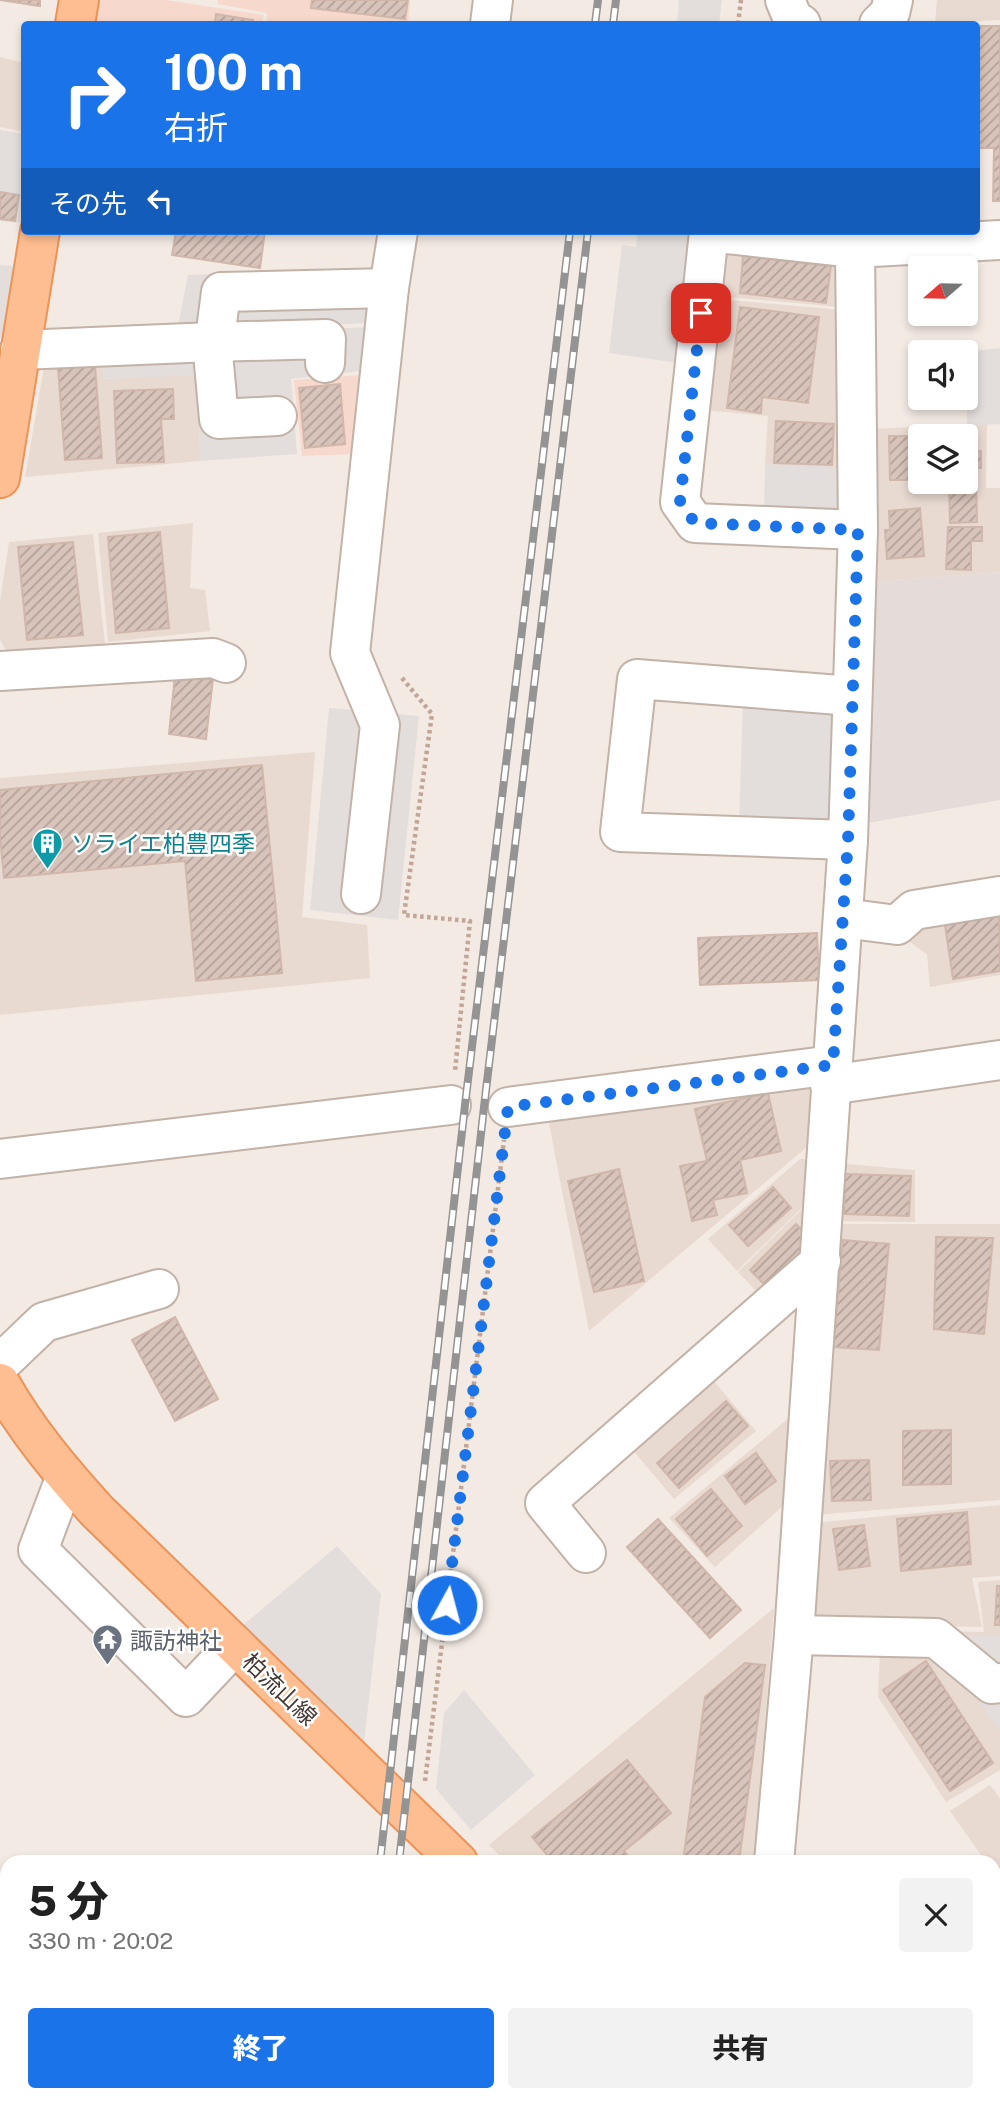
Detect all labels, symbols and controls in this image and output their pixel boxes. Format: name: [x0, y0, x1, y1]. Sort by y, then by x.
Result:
text: 100 m: [164, 43, 303, 101]
icon: right: [49, 49, 140, 140]
text: 右折: [164, 109, 228, 146]
icon: left: [141, 182, 179, 220]
text: その先: [49, 188, 127, 219]
north arrow: [908, 256, 978, 326]
map controls: [908, 256, 978, 494]
pin: [671, 283, 731, 343]
icon: arrive: [682, 294, 720, 332]
button: sound: [908, 340, 978, 410]
button: layers: [908, 424, 978, 494]
building icon: ソライエ柏豊四季: [31, 826, 65, 870]
place label: ソライエ柏豊四季: [71, 830, 255, 857]
position arrow: [410, 1568, 484, 1642]
temple icon: 諏訪神社: [90, 1623, 124, 1667]
place label: 諏訪神社: [130, 1627, 222, 1654]
street label: 柏流山線: [238, 1647, 322, 1731]
text: 5 分: [28, 1876, 108, 1925]
button: close: [899, 1878, 973, 1952]
text: 330 m · 20:02: [28, 1927, 173, 1954]
button: 終了: [28, 2008, 494, 2088]
button: 共有: [508, 2008, 973, 2088]

